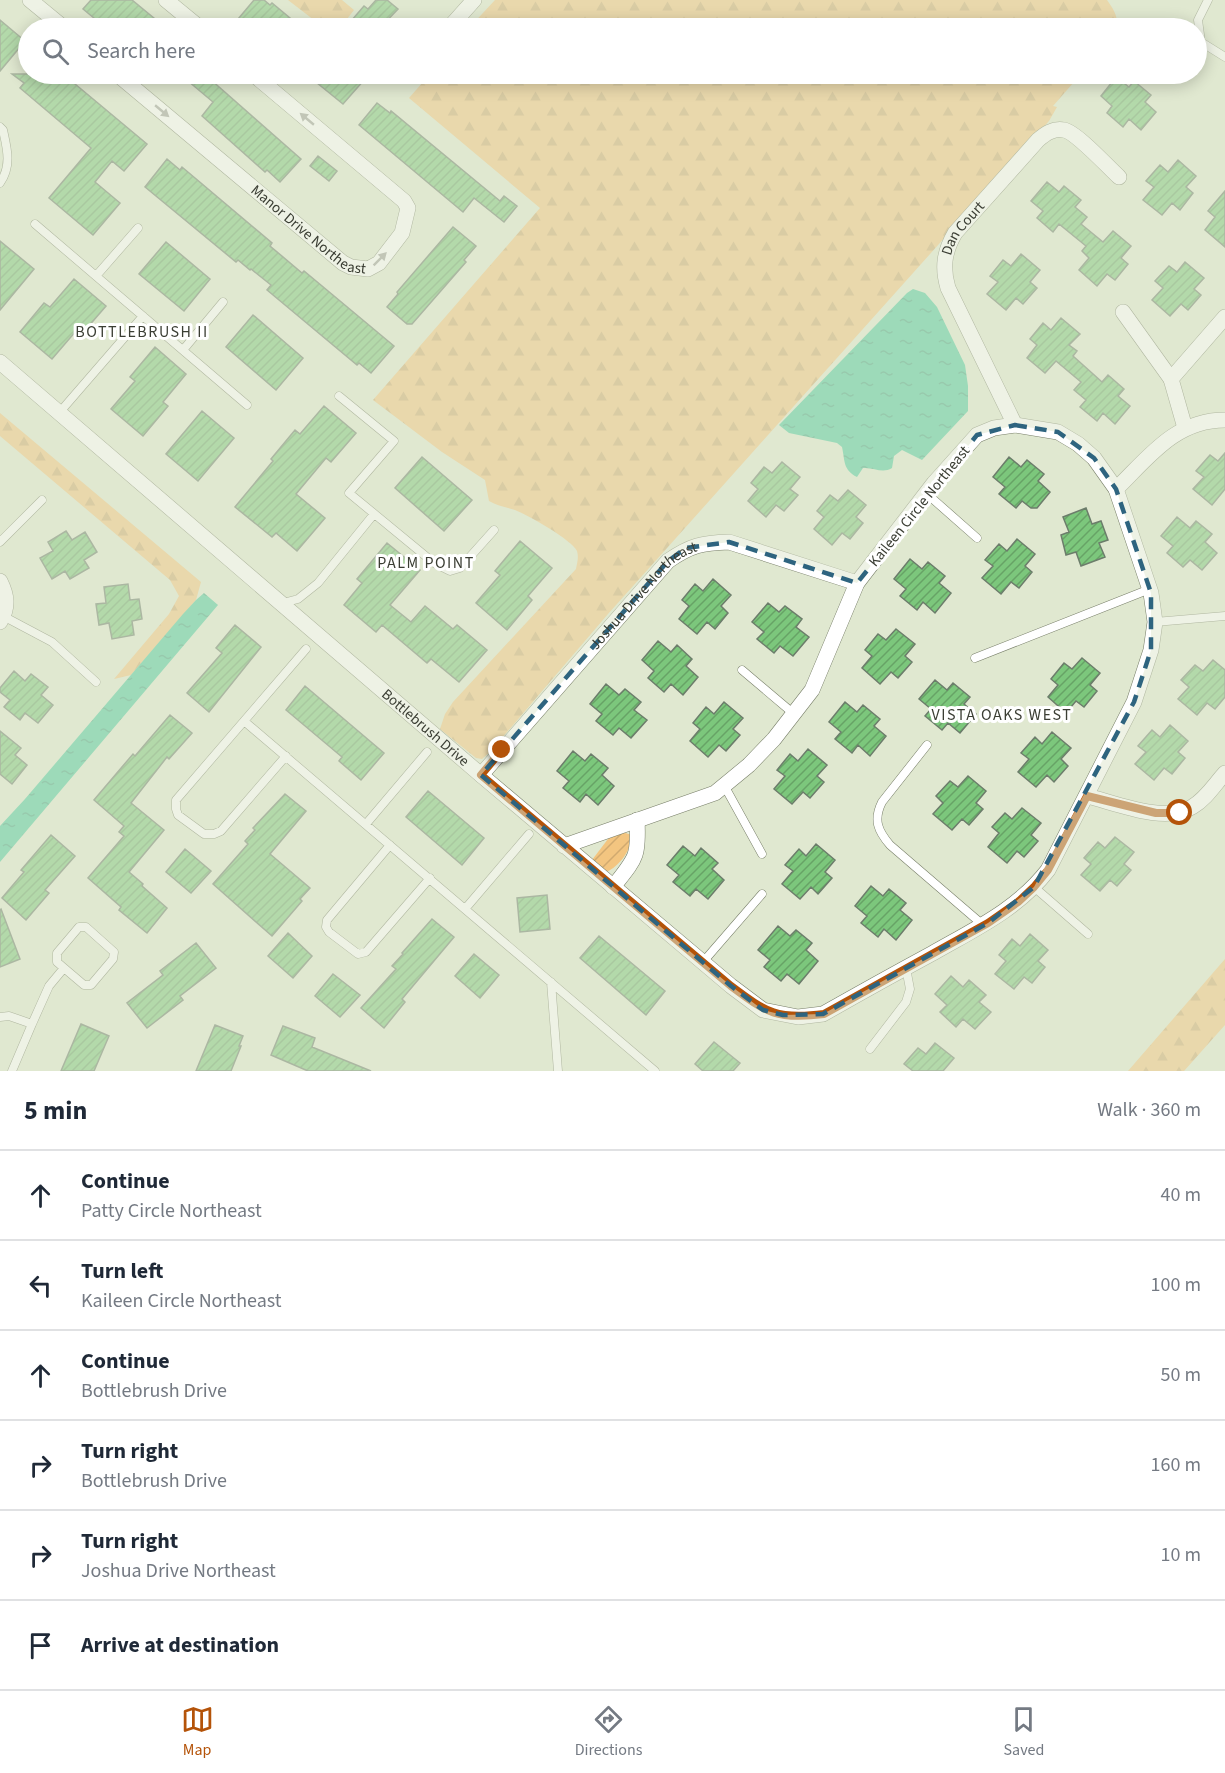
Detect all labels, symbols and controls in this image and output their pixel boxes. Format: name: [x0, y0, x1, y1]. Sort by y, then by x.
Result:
search box: [18, 18, 1207, 84]
icon: search: [39, 35, 72, 68]
text: Search here: [87, 35, 195, 67]
one-way arrow: [154, 104, 169, 117]
one-way arrow: [300, 113, 315, 126]
street label: Manor Drive Northeast: [246, 180, 367, 280]
street label: Dan Court: [936, 197, 990, 258]
one-way arrow: [373, 252, 387, 266]
district label: BOTTLEBRUSH II: [75, 321, 209, 343]
street label: Kaileen Circle Northeast: [864, 441, 975, 571]
street label: Joshua Drive Northeast: [585, 537, 700, 654]
district label: PALM POINT: [377, 552, 475, 574]
street label: Bottlebrush Drive: [377, 684, 474, 771]
district label: VISTA OAKS WEST: [932, 704, 1072, 726]
route end: [488, 736, 514, 762]
route start: [1166, 799, 1192, 825]
text: 5 min: [24, 1092, 87, 1129]
text: Walk · 360 m: [1097, 1096, 1201, 1124]
text: Continue: [81, 1165, 170, 1197]
icon: ahead: [24, 1179, 57, 1212]
text: 40 m: [1161, 1181, 1201, 1209]
text: Patty Circle Northeast: [81, 1197, 262, 1225]
text: Turn left: [81, 1255, 163, 1287]
icon: left: [24, 1269, 57, 1302]
text: 100 m: [1151, 1271, 1201, 1299]
text: Kaileen Circle Northeast: [81, 1287, 282, 1315]
text: Continue: [81, 1345, 170, 1377]
icon: ahead: [24, 1359, 57, 1392]
text: 50 m: [1161, 1361, 1201, 1389]
text: Bottlebrush Drive: [81, 1377, 227, 1405]
text: Turn right: [81, 1435, 178, 1467]
icon: right: [24, 1449, 57, 1482]
text: 160 m: [1151, 1451, 1201, 1479]
text: Bottlebrush Drive: [81, 1467, 227, 1495]
text: Turn right: [81, 1525, 178, 1557]
icon: right: [24, 1539, 57, 1572]
text: 10 m: [1161, 1541, 1201, 1569]
text: Joshua Drive Northeast: [81, 1557, 276, 1585]
icon: arrive: [24, 1629, 57, 1662]
text: Arrive at destination: [81, 1629, 279, 1661]
tab: Map: [181, 1703, 214, 1761]
tab: Directions: [575, 1703, 642, 1761]
tab: Saved: [1004, 1703, 1044, 1761]

